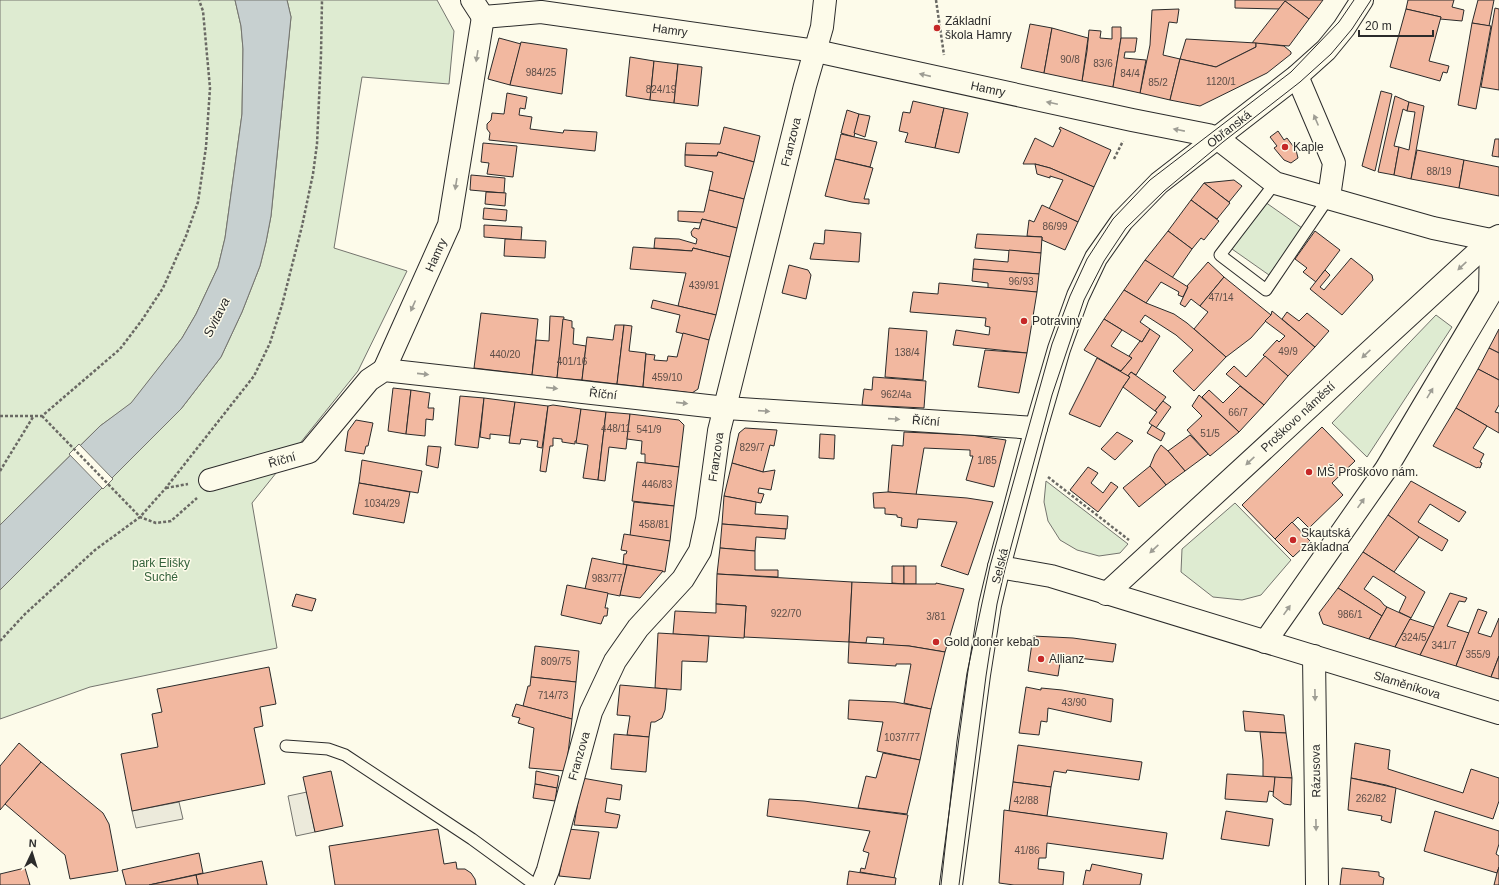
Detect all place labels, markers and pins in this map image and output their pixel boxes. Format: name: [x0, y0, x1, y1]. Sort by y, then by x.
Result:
place label: Základní škola Hamry: [945, 14, 1012, 42]
marker: Základní škola Hamry: [932, 23, 942, 33]
place label: Kaple: [1293, 140, 1324, 154]
marker: Kaple: [1280, 142, 1290, 152]
place label: Potraviny: [1032, 314, 1082, 328]
marker: Potraviny: [1019, 316, 1029, 326]
place label: MŠ Proškovo nám.: [1317, 464, 1418, 479]
marker: MŠ Proškovo nám.: [1304, 467, 1314, 477]
place label: Skautská základna: [1301, 526, 1351, 554]
marker: Skautská základna: [1288, 535, 1298, 545]
place label: Gold doner kebab: [944, 635, 1040, 649]
marker: Gold doner kebab: [931, 637, 941, 647]
place label: Allianz: [1049, 652, 1084, 666]
marker: Allianz: [1036, 654, 1046, 664]

